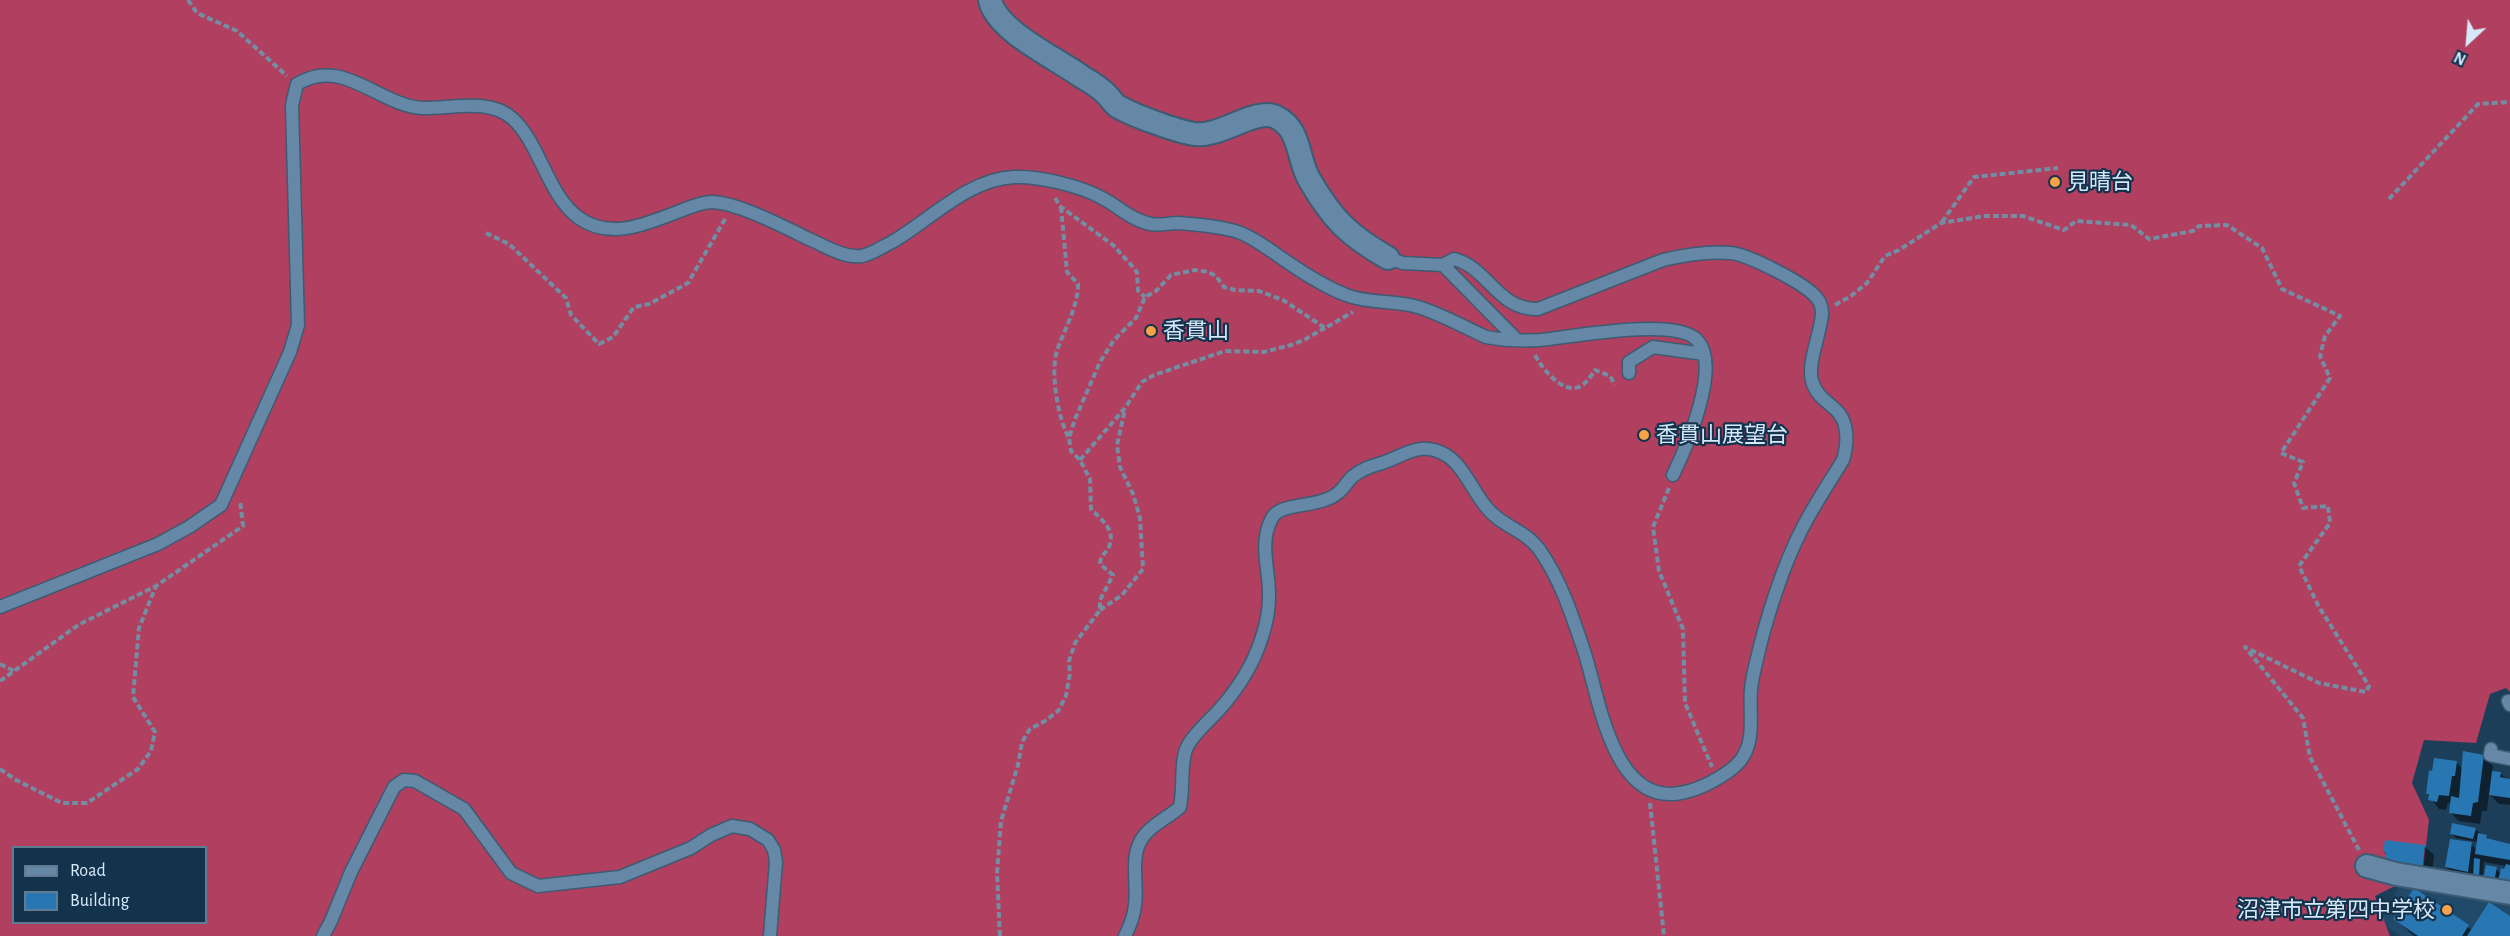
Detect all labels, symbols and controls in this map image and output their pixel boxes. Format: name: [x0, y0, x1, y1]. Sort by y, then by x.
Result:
north arrow: [2438, 12, 2498, 72]
text: N: [2452, 49, 2469, 68]
place label: 見晴台: [2067, 169, 2133, 195]
marker: 見晴台: [2048, 175, 2062, 189]
place label: 香貫山: [1163, 318, 1229, 344]
marker: 香貫山: [1144, 324, 1158, 338]
place label: 香貫山展望台: [1656, 422, 1788, 448]
marker: 香貫山展望台: [1637, 428, 1651, 442]
legend: [12, 846, 207, 924]
text: Road: [70, 862, 106, 880]
text: Building: [70, 892, 129, 910]
place label: 沼津市立第四中学校: [2237, 897, 2435, 923]
marker: 沼津市立第四中学校: [2440, 903, 2454, 917]

